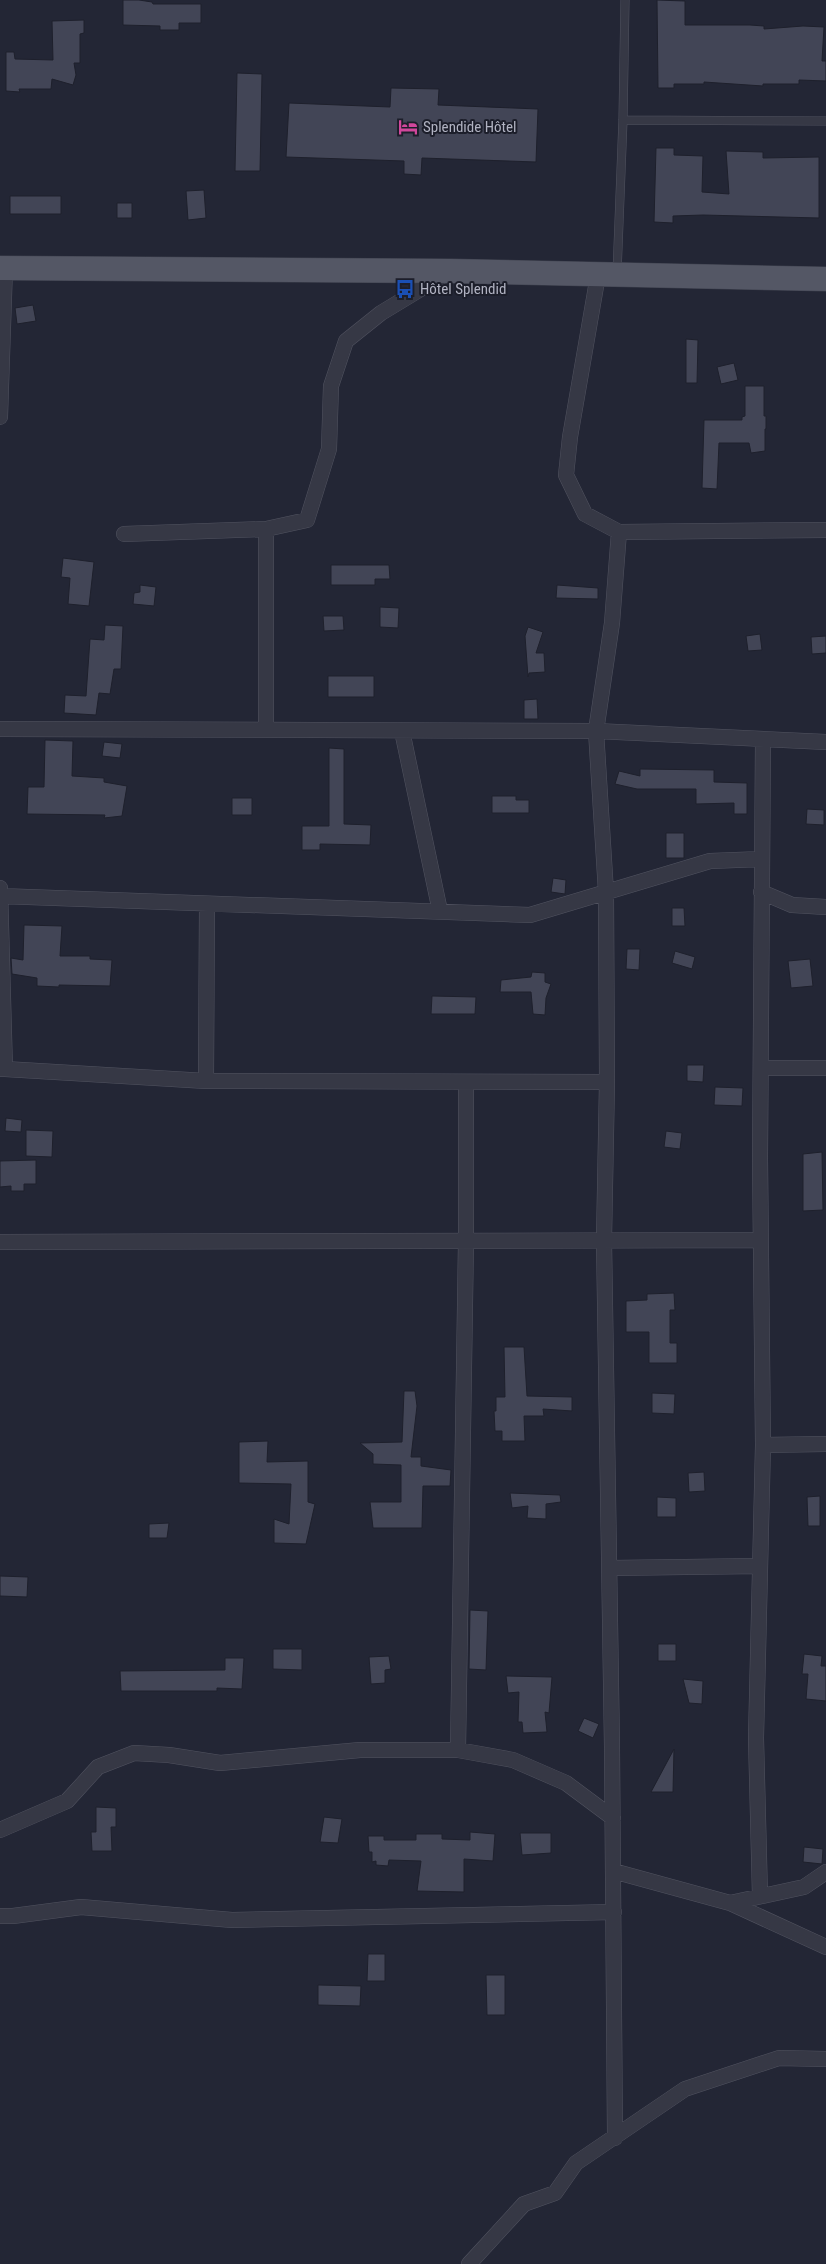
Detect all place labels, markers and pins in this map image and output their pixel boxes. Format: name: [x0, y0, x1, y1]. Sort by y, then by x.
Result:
hotel icon: Splendide Hôtel: [397, 116, 419, 138]
place label: Splendide Hôtel: [423, 118, 516, 136]
bus stop icon: Hôtel Splendid: [394, 278, 416, 300]
place label: Hôtel Splendid: [420, 280, 506, 298]

